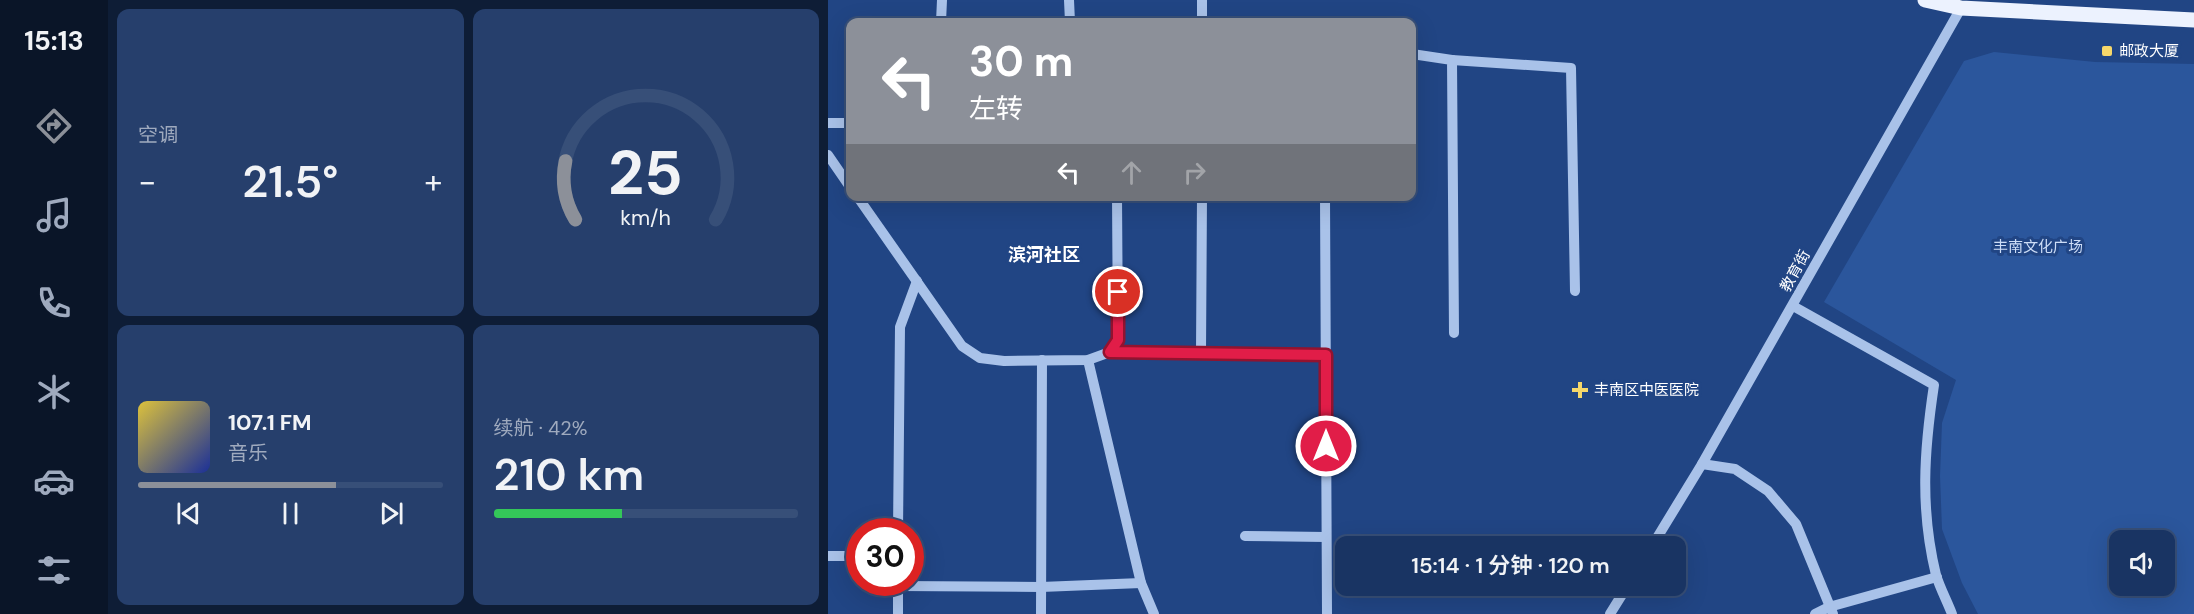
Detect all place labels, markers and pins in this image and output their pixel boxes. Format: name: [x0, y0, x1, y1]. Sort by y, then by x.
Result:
place label: 邮政大厦: [2119, 41, 2179, 61]
marker: 邮政大厦: [2100, 44, 2114, 58]
pin: [1092, 266, 1143, 317]
place label: 丰南区中医医院: [1594, 380, 1699, 400]
marker: 丰南区中医医院: [1571, 381, 1589, 399]

